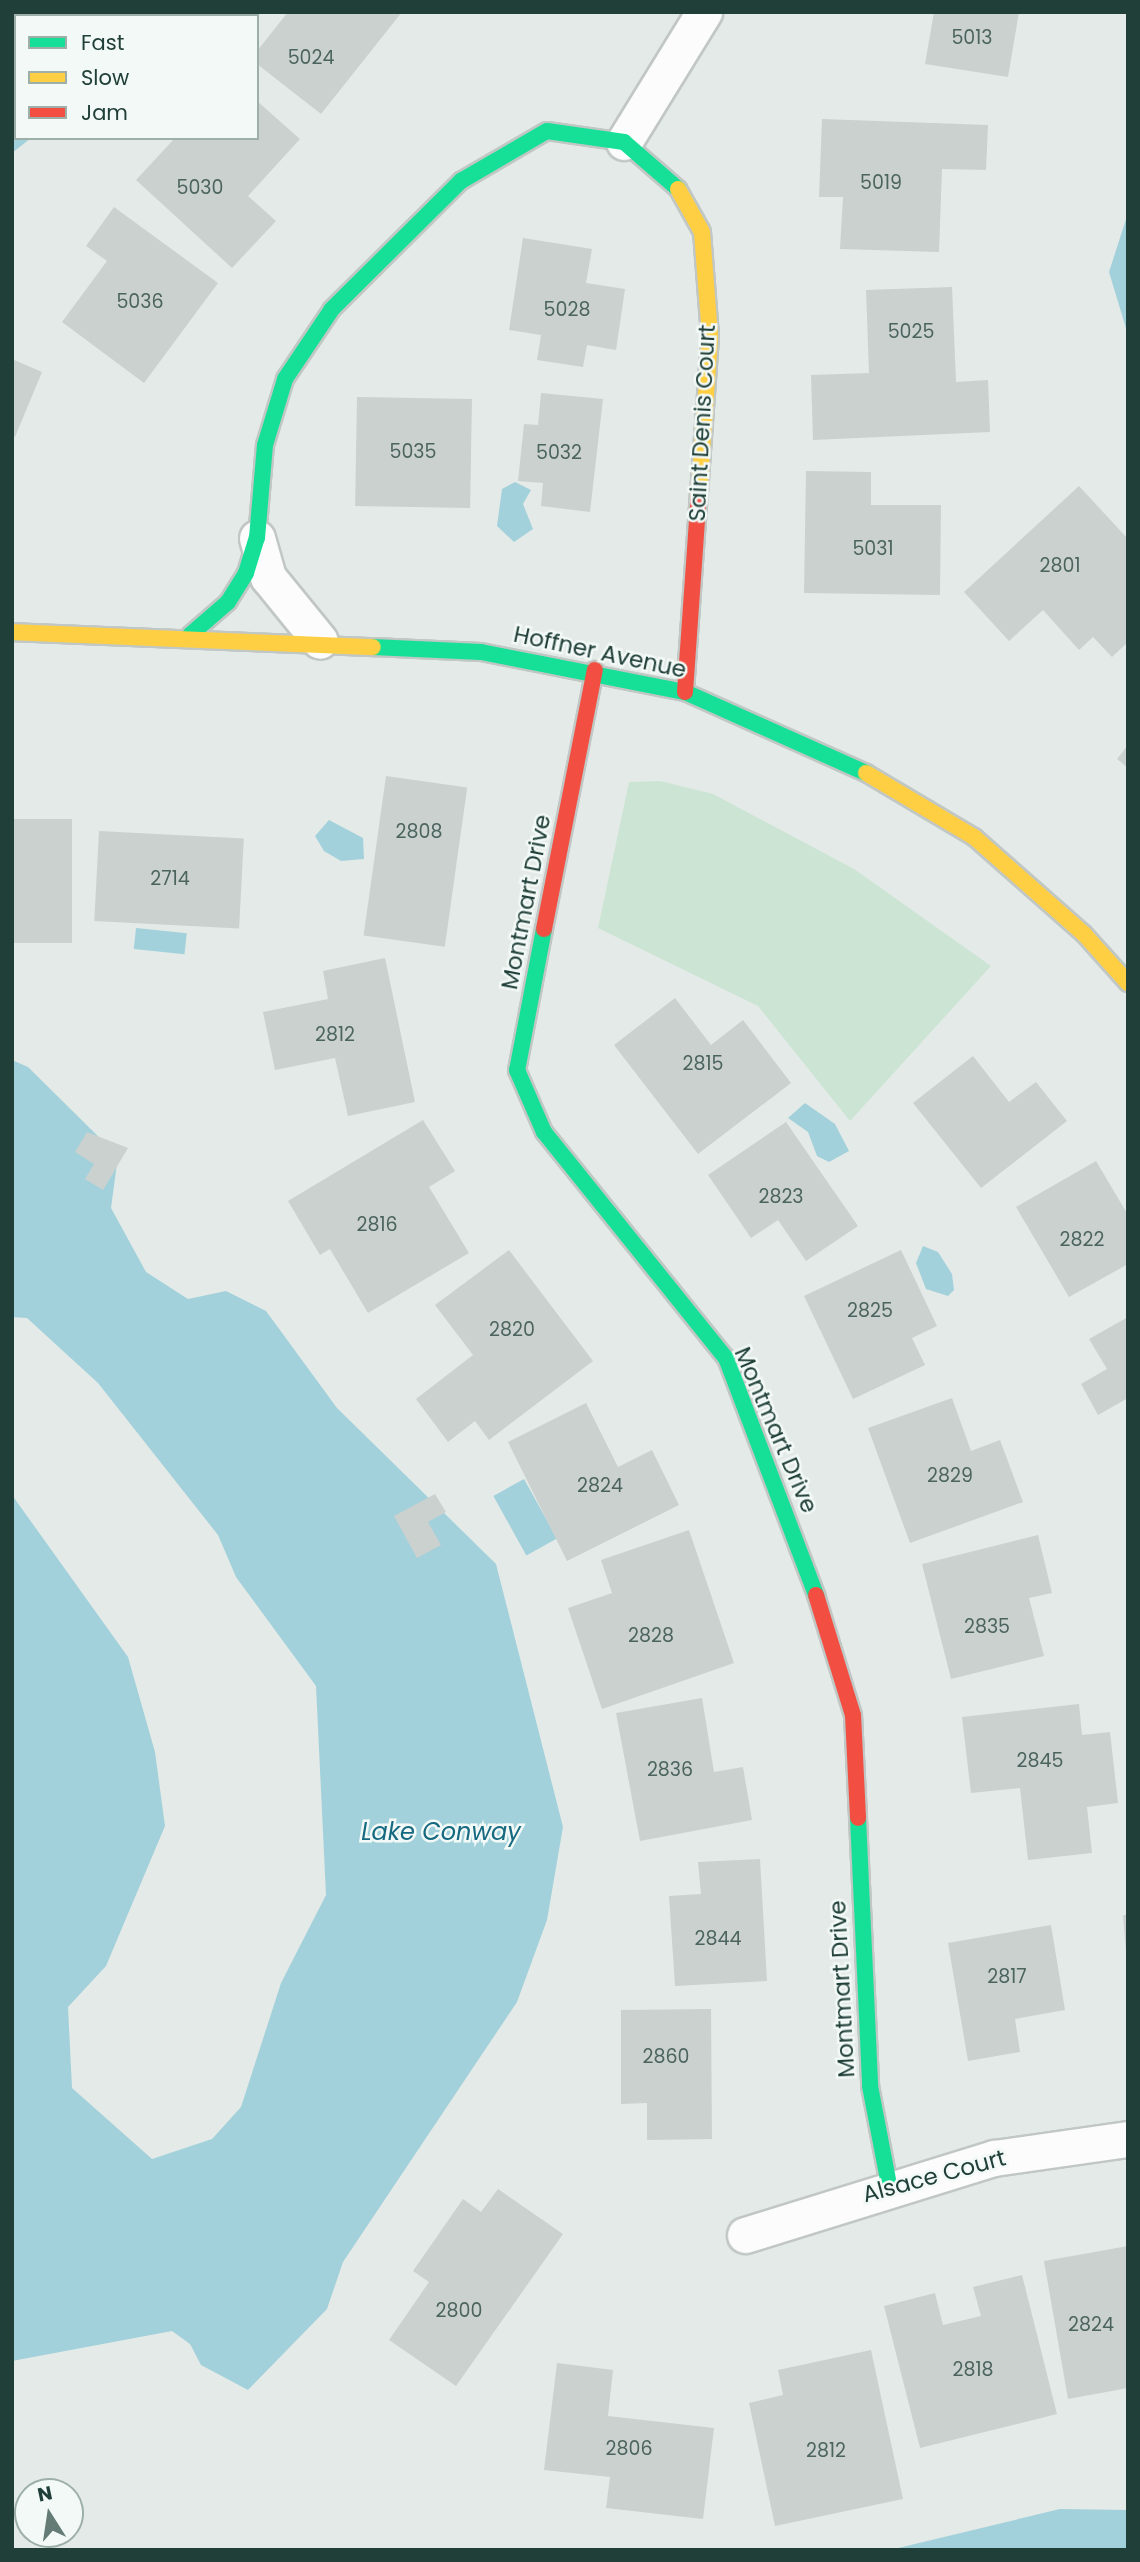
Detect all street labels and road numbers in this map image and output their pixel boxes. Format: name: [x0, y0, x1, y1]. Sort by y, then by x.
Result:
street label: Saint Denis Court: [683, 324, 721, 522]
street label: Hoffner Avenue: [511, 620, 689, 684]
street label: Montmart Drive: [496, 812, 556, 992]
street label: Montmart Drive: [729, 1343, 823, 1517]
street label: Montmart Drive: [824, 1900, 860, 2078]
street label: Alsace Court: [859, 2144, 1009, 2208]

